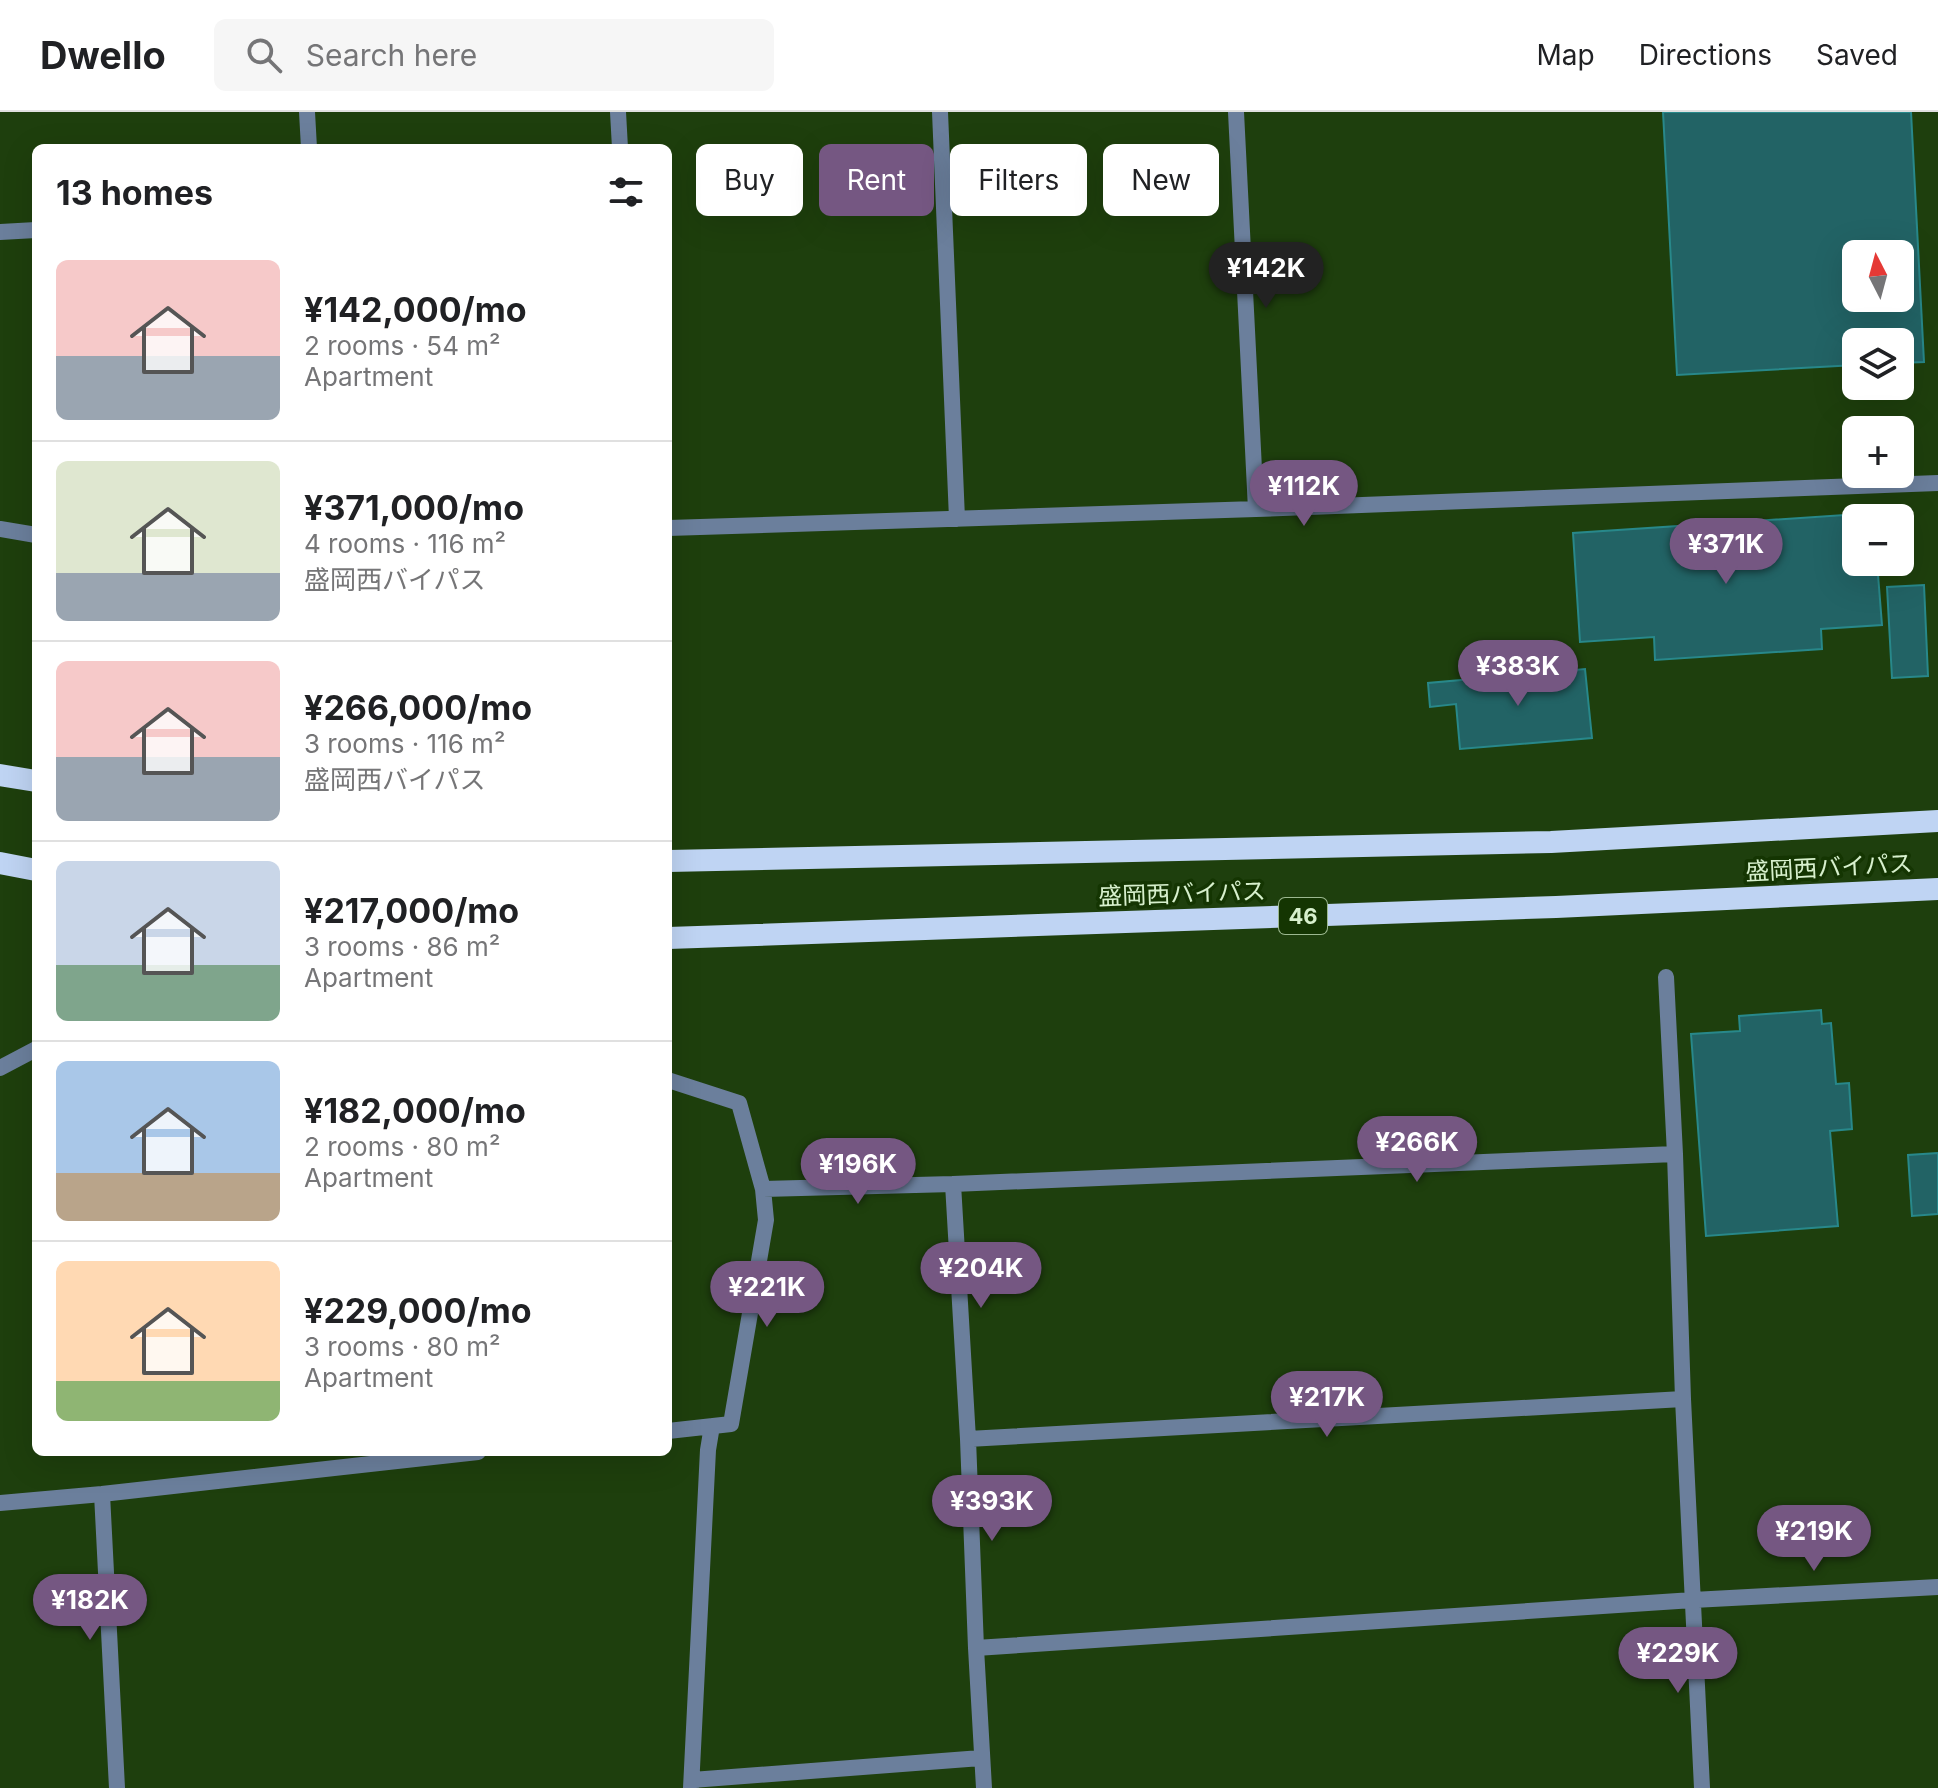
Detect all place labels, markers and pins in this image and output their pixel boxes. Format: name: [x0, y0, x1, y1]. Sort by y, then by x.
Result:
pin: ¥142K: [1210, 242, 1322, 310]
pin: ¥112K: [1248, 460, 1360, 528]
pin: ¥371K: [1670, 518, 1782, 586]
pin: ¥383K: [1462, 640, 1574, 708]
pin: ¥266K: [1361, 1116, 1473, 1184]
pin: ¥196K: [802, 1138, 914, 1206]
pin: ¥204K: [925, 1242, 1037, 1310]
pin: ¥221K: [711, 1261, 823, 1329]
pin: ¥217K: [1271, 1371, 1383, 1439]
pin: ¥393K: [936, 1475, 1048, 1543]
pin: ¥219K: [1758, 1505, 1870, 1573]
pin: ¥182K: [34, 1574, 146, 1642]
pin: ¥229K: [1622, 1627, 1734, 1695]

